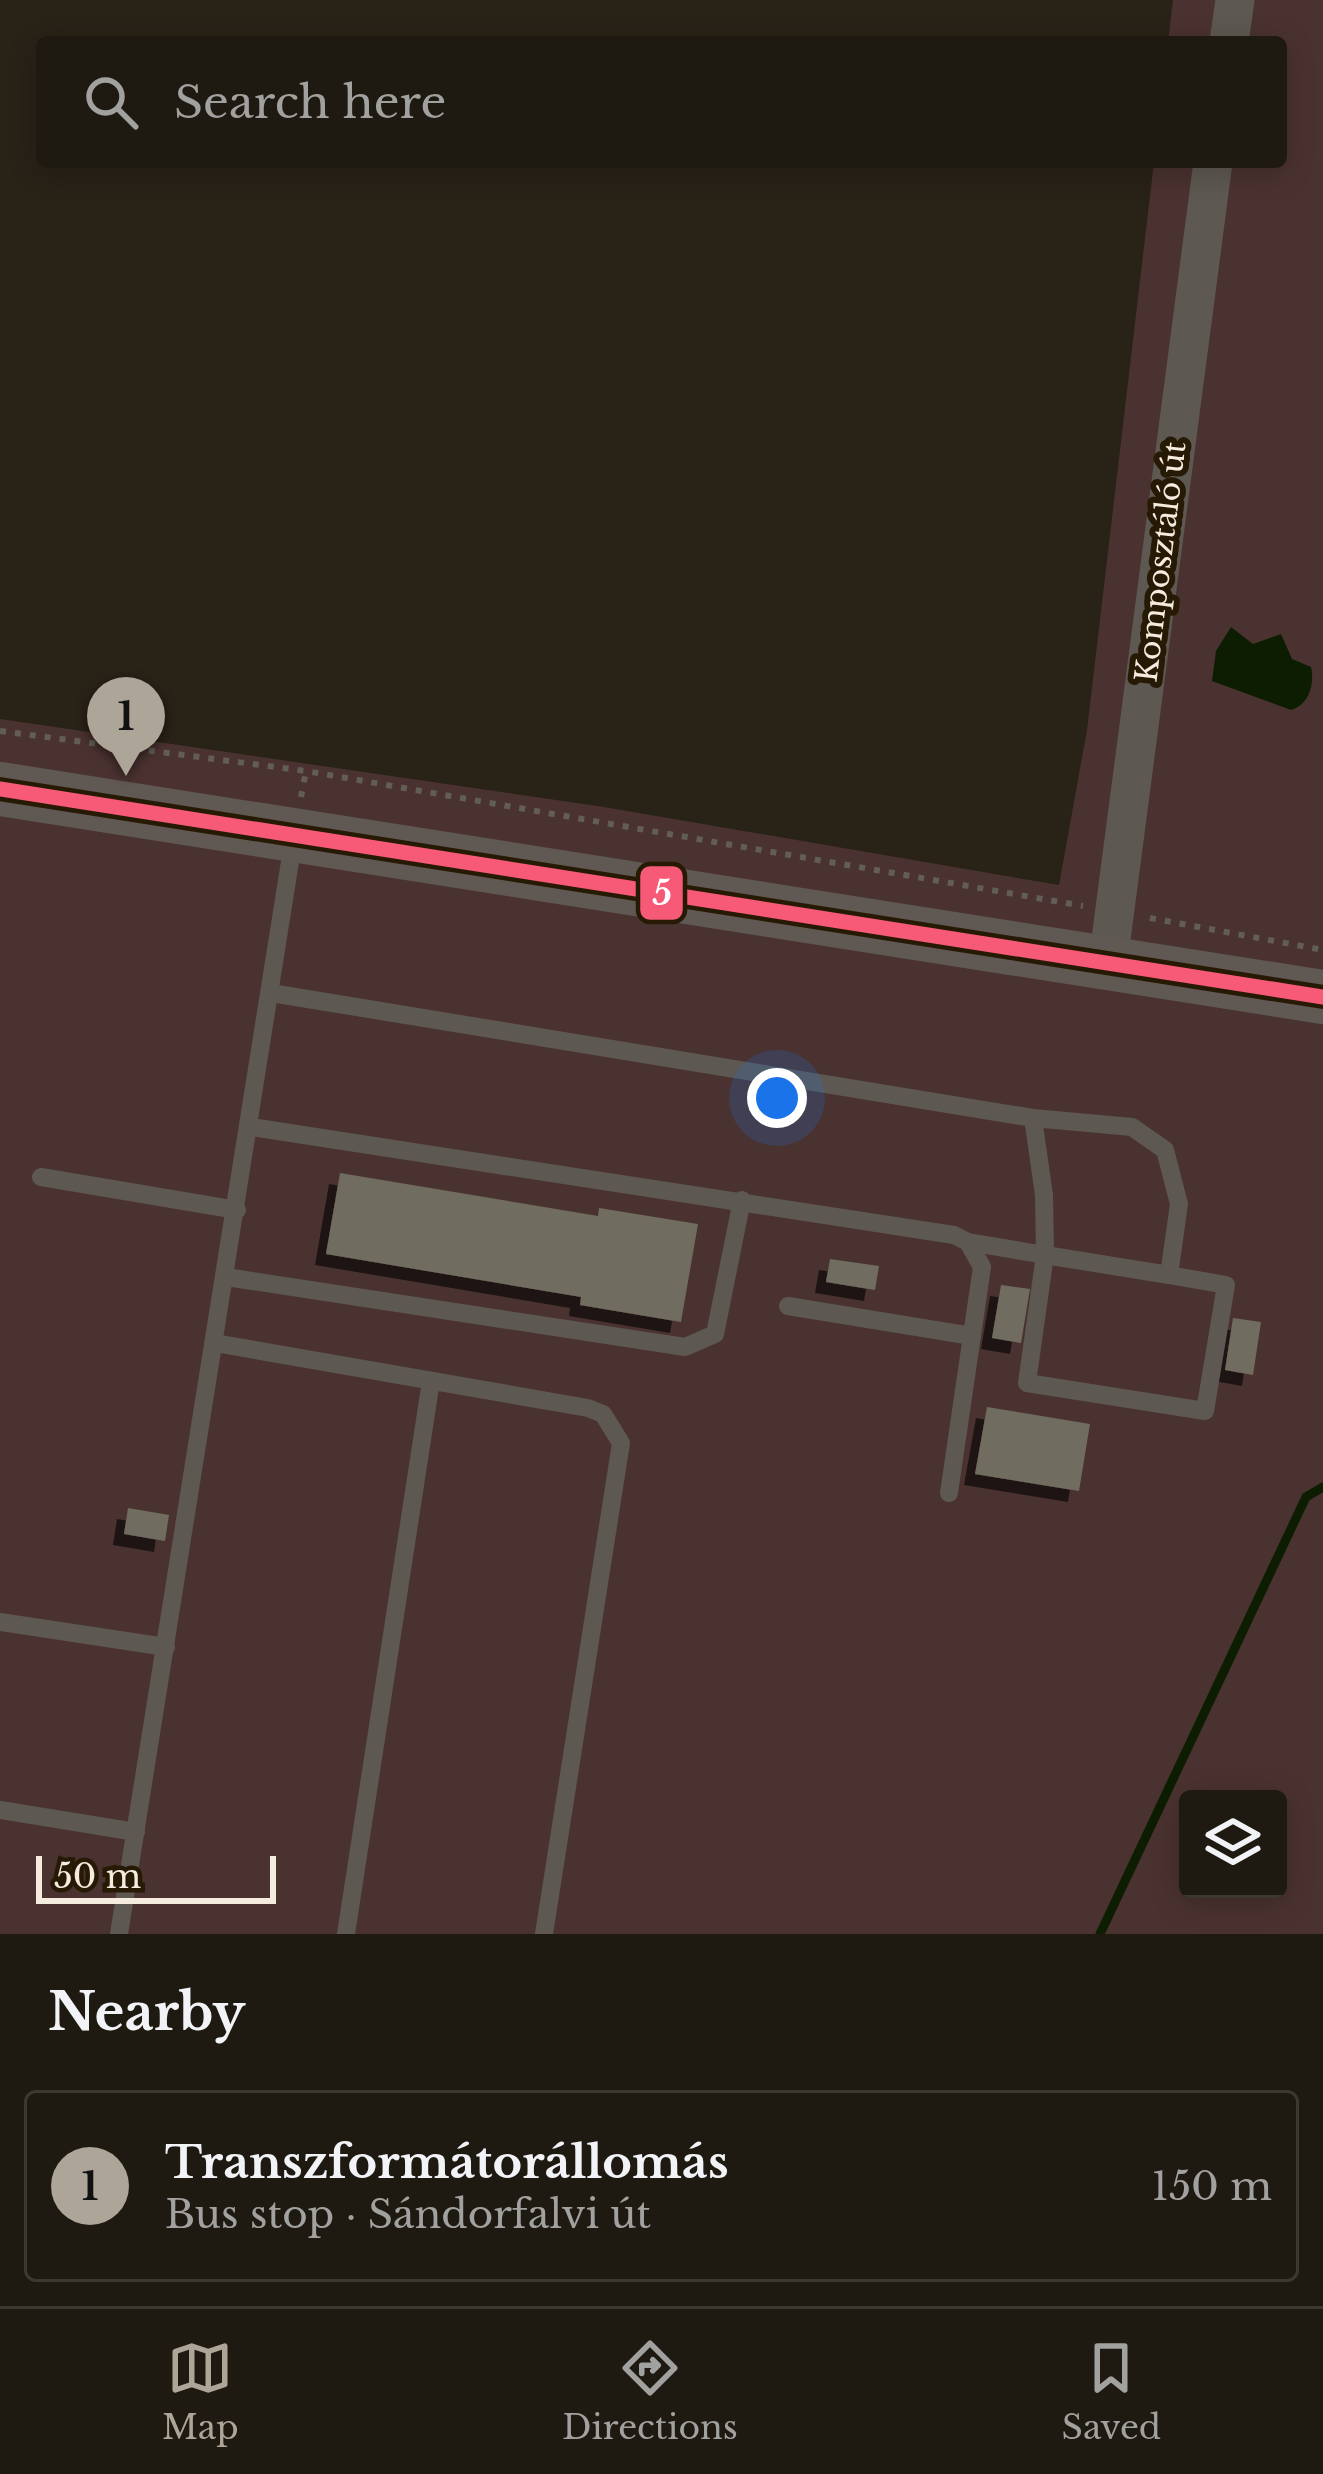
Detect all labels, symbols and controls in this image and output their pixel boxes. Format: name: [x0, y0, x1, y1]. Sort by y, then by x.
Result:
search box: [36, 36, 1287, 168]
icon: search: [78, 69, 144, 135]
text: Search here: [174, 74, 446, 130]
street label: Komposztáló út: [1127, 439, 1194, 684]
pin: 1: [87, 677, 165, 776]
line badge: 5: [638, 864, 685, 922]
text: 5: [652, 873, 672, 914]
your location: [747, 1068, 807, 1128]
map controls: [1179, 1790, 1287, 1898]
button: layers: [1179, 1790, 1287, 1898]
scale bar: [36, 1850, 276, 1903]
text: 50 m: [54, 1856, 141, 1897]
text: Nearby: [48, 1981, 245, 2044]
text: Transzformátorállomás: [165, 2134, 729, 2190]
text: 1: [81, 2162, 99, 2211]
text: 150 m: [1152, 2162, 1272, 2211]
text: Bus stop · Sándorfalvi út: [165, 2190, 651, 2239]
tab: Map: [162, 2335, 239, 2448]
tab: Directions: [562, 2335, 738, 2448]
tab: Saved: [1062, 2335, 1161, 2448]

